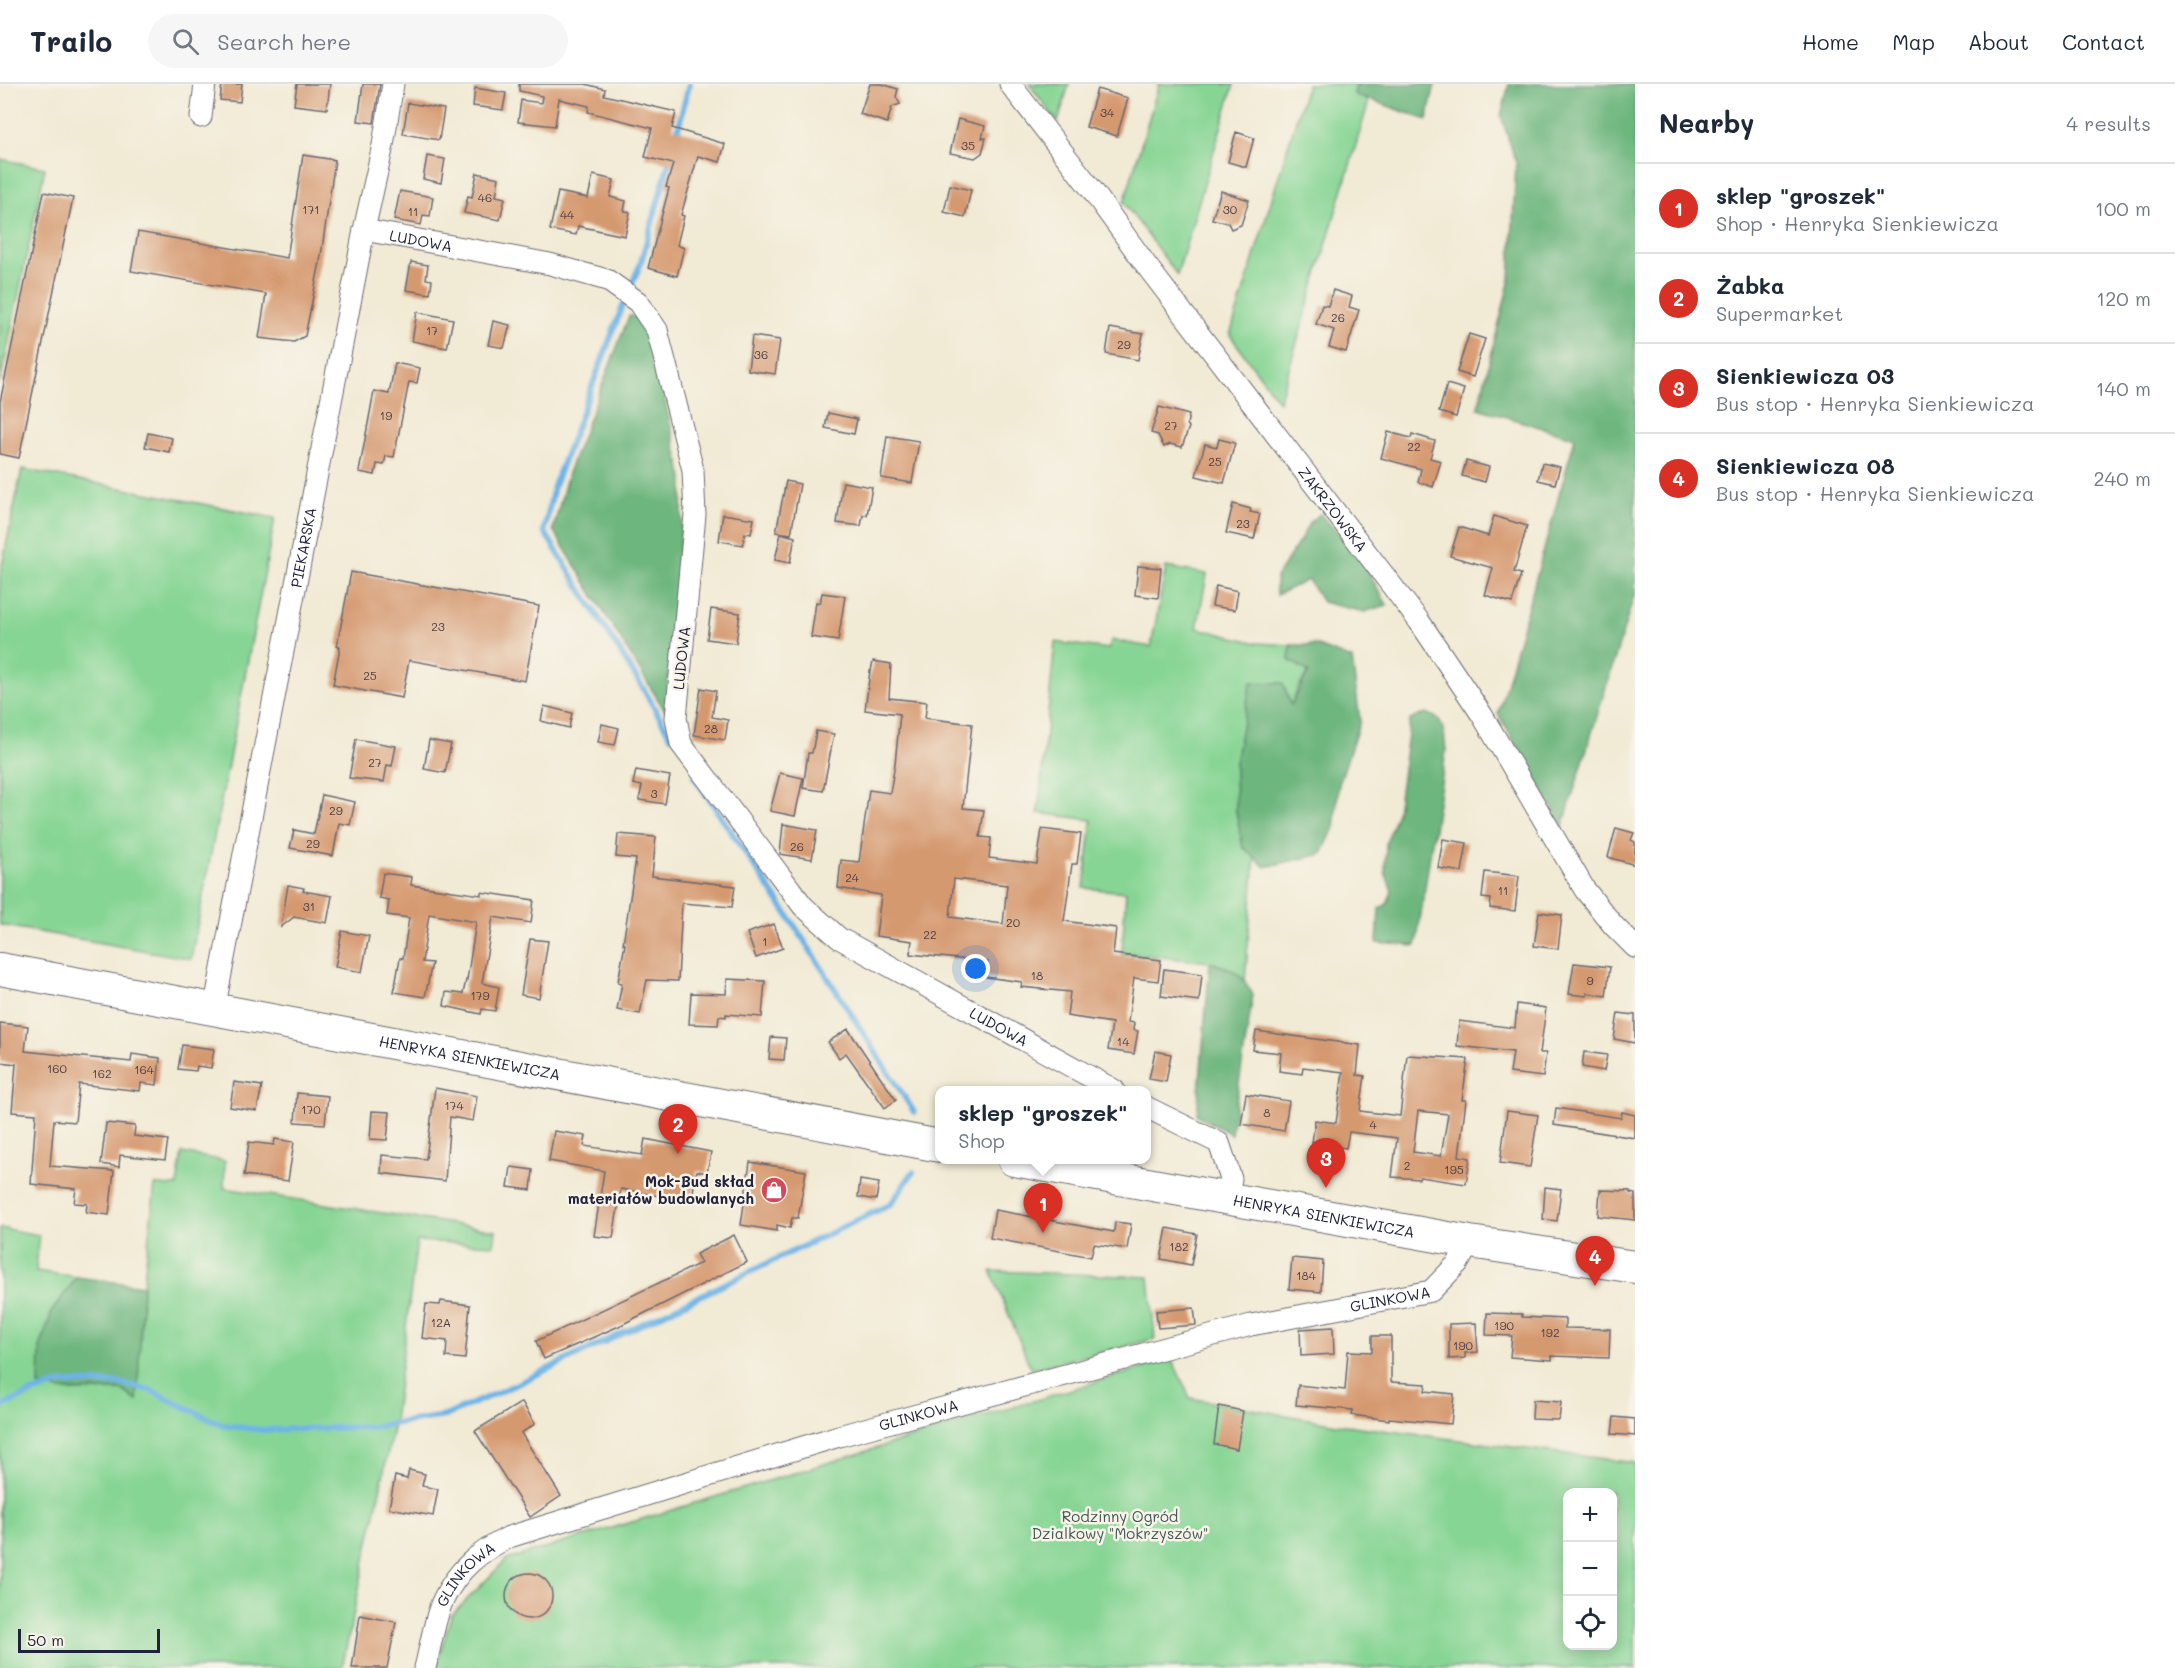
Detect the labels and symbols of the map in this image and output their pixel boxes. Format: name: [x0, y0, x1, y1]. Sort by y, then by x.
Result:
house number: 34: [1100, 104, 1114, 120]
house number: 35: [961, 137, 975, 153]
house number: 46: [478, 189, 492, 205]
house number: 171: [302, 201, 320, 217]
house number: 30: [1223, 201, 1238, 217]
house number: 11: [408, 203, 418, 219]
house number: 44: [560, 206, 574, 222]
street label: LUDOWA: [388, 225, 454, 256]
house number: 26: [1331, 309, 1345, 325]
house number: 17: [426, 322, 438, 338]
house number: 29: [1117, 336, 1131, 352]
house number: 36: [754, 346, 768, 362]
house number: 19: [380, 407, 392, 423]
house number: 27: [1164, 417, 1178, 433]
house number: 22: [1407, 438, 1421, 454]
house number: 25: [1208, 453, 1222, 469]
street label: ZAKRZOWSKA: [1294, 462, 1372, 556]
street label: PIEKARSKA: [285, 506, 320, 589]
house number: 23: [1236, 515, 1250, 531]
house number: 23: [431, 618, 445, 634]
street label: LUDOWA: [668, 625, 694, 691]
house number: 25: [363, 667, 377, 683]
house number: 28: [704, 720, 718, 736]
house number: 27: [368, 754, 382, 770]
house number: 3: [650, 785, 658, 801]
house number: 29: [329, 802, 343, 818]
house number: 29: [306, 835, 320, 851]
house number: 26: [790, 838, 804, 854]
house number: 24: [845, 869, 859, 885]
house number: 11: [1498, 882, 1508, 898]
house number: 31: [303, 898, 315, 914]
house number: 20: [1006, 914, 1021, 930]
house number: 22: [923, 926, 937, 942]
house number: 1: [762, 933, 768, 949]
your location: [961, 954, 990, 983]
house number: 18: [1031, 967, 1043, 983]
house number: 9: [1586, 972, 1594, 988]
house number: 179: [470, 987, 490, 1003]
street label: LUDOWA: [966, 1002, 1032, 1051]
street label: HENRYKA SIENKIEWICZA: [377, 1031, 562, 1084]
house number: 14: [1117, 1033, 1129, 1049]
house number: 160: [47, 1060, 68, 1076]
house number: 164: [134, 1061, 154, 1077]
house number: 162: [92, 1065, 112, 1081]
house number: 174: [444, 1097, 464, 1113]
house number: 170: [301, 1101, 321, 1117]
pin: 2: [658, 1104, 698, 1154]
house number: 8: [1263, 1104, 1271, 1120]
house number: 4: [1369, 1116, 1377, 1132]
pin: 3: [1306, 1138, 1346, 1188]
house number: 2: [1404, 1157, 1410, 1173]
house number: 195: [1444, 1161, 1464, 1177]
place label: Mok-Bud skład materiałów budowlanych: [568, 1171, 754, 1208]
shop icon: Mok-Bud skład materiałów budowlanych: [759, 1175, 789, 1205]
pin: 1: [1024, 1184, 1062, 1233]
street label: HENRYKA SIENKIEWICZA: [1232, 1190, 1416, 1242]
pin: 4: [1576, 1236, 1614, 1286]
house number: 182: [1169, 1238, 1189, 1254]
house number: 184: [1296, 1267, 1316, 1283]
street label: GLINKOWA: [1348, 1281, 1432, 1316]
house number: 12A: [431, 1314, 451, 1330]
house number: 190: [1494, 1317, 1515, 1333]
house number: 192: [1540, 1324, 1560, 1340]
house number: 190: [1453, 1337, 1474, 1353]
street label: GLINKOWA: [877, 1394, 960, 1435]
park label: Rodzinny Ogród Dzialkowy "Mokrzyszów": [1032, 1506, 1208, 1543]
street label: GLINKOWA: [431, 1537, 499, 1610]
scale bar: [18, 1626, 160, 1654]

